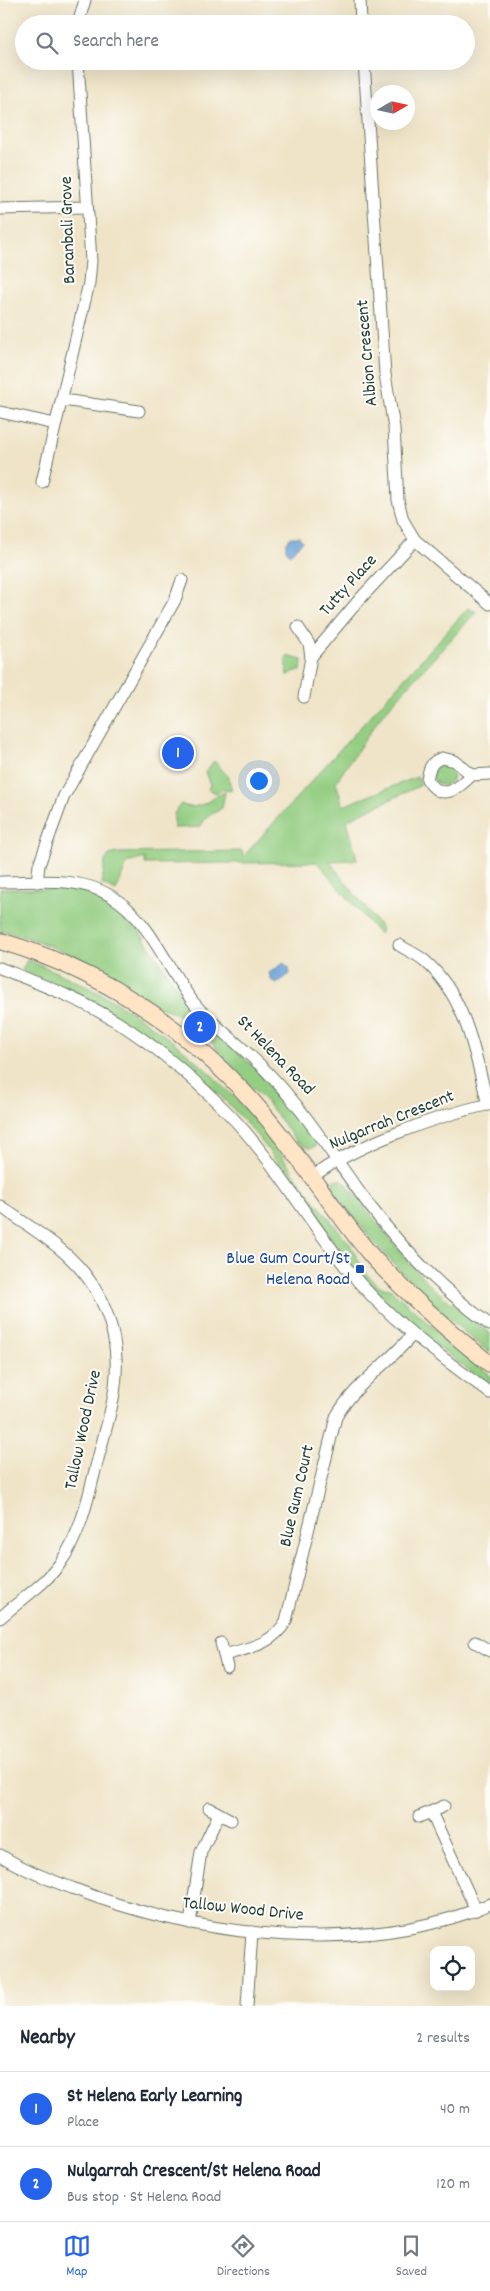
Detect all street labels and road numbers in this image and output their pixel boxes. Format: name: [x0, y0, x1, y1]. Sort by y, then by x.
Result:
street label: Baranbali Grove: [55, 176, 83, 284]
street label: Albion Crescent: [351, 298, 385, 407]
street label: Tutty Place: [314, 549, 384, 622]
street label: St Helena Road: [230, 1010, 320, 1102]
street label: Nulgarrah Crescent: [326, 1084, 458, 1157]
street label: Tallow Wood Drive: [59, 1368, 109, 1492]
street label: Blue Gum Court: [274, 1442, 322, 1549]
street label: Tallow Wood Drive: [181, 1891, 305, 1929]

